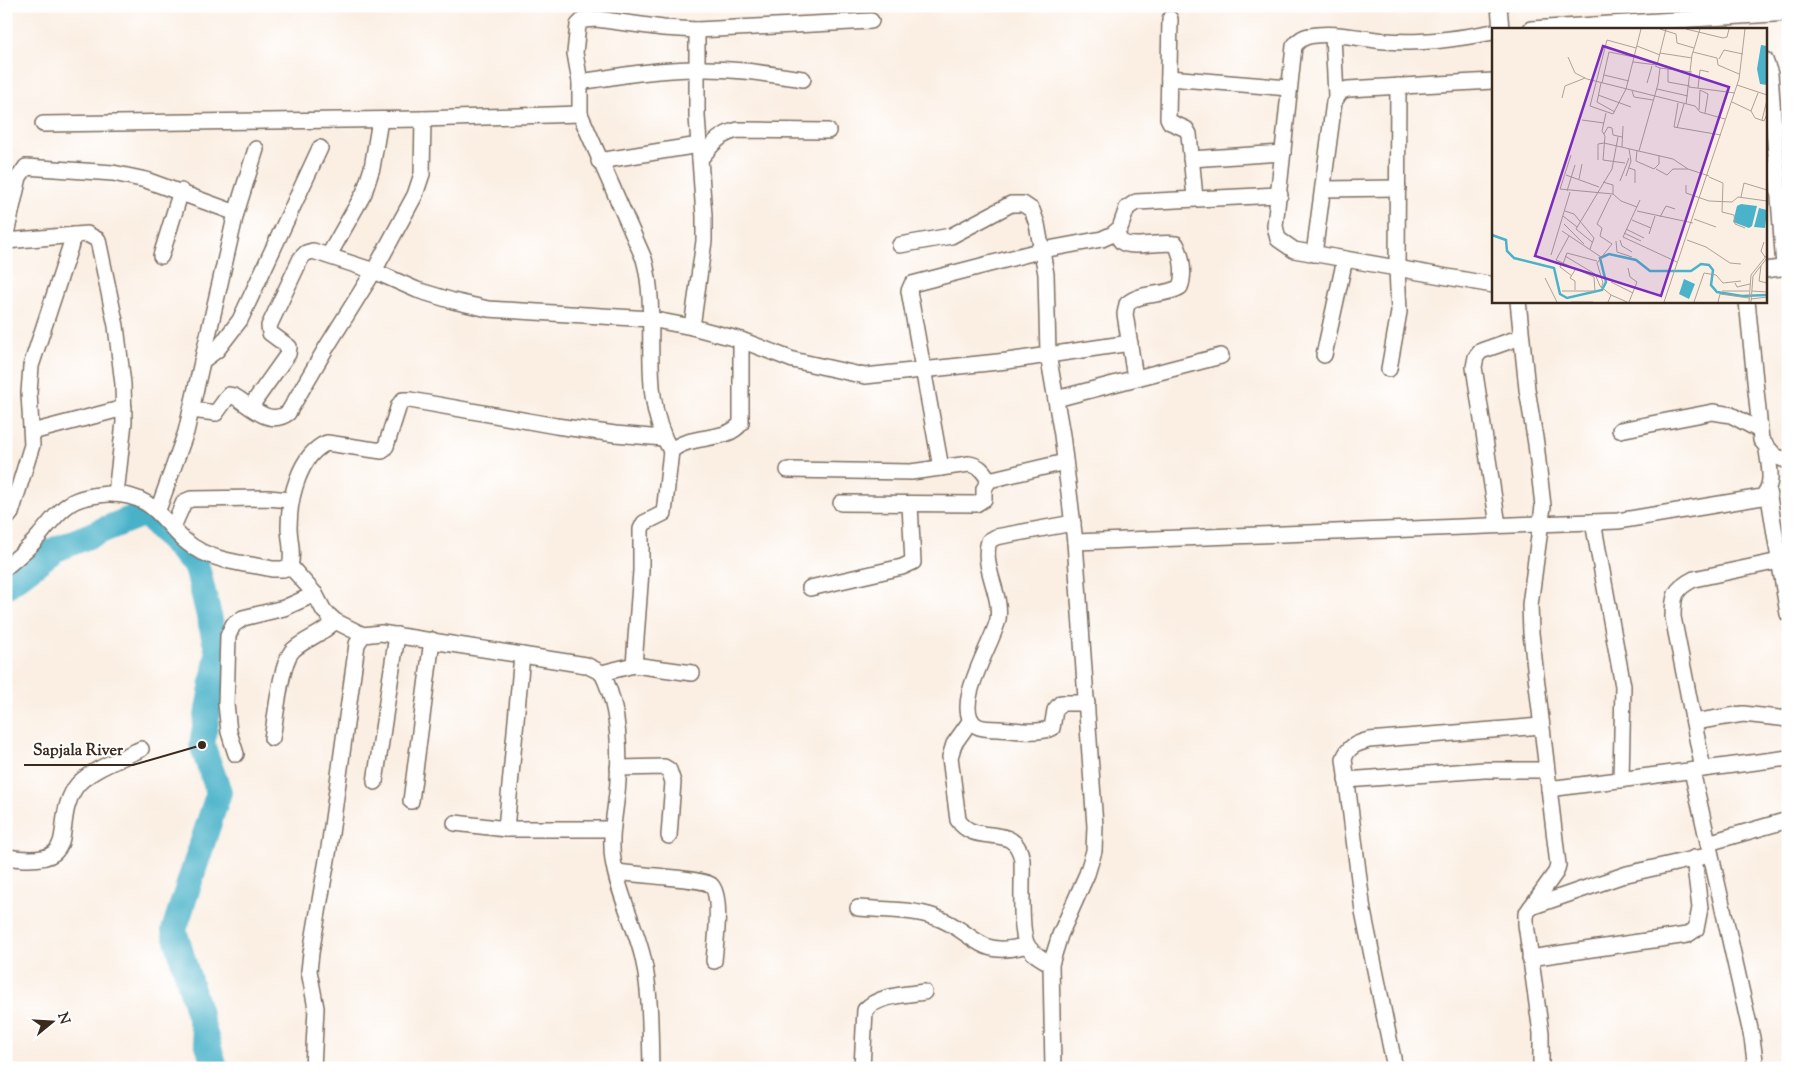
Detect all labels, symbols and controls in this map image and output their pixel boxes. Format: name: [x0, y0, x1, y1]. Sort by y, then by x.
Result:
inset map: [1492, 28, 1766, 302]
callout: Sapjala River: [24, 734, 133, 765]
text: Sapjala River: [33, 740, 124, 763]
north arrow: [28, 996, 78, 1046]
text: N: [51, 1010, 74, 1027]

